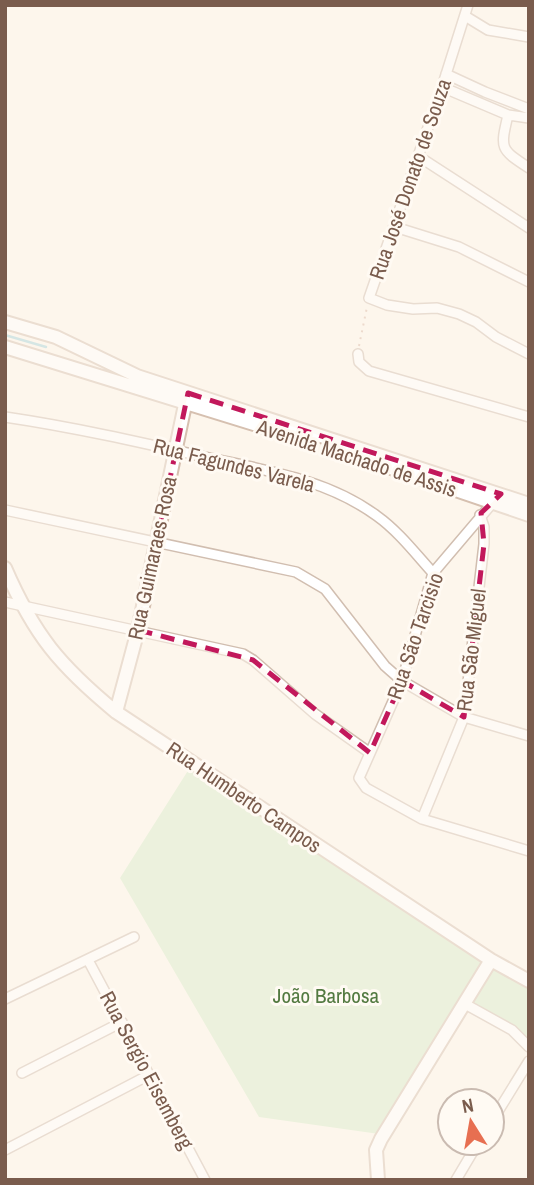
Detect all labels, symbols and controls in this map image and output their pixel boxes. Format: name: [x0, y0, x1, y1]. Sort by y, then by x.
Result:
street label: Rua José Donato de Souza: [362, 74, 458, 283]
street label: Avenida Machado de Assis: [252, 412, 461, 504]
street label: Rua Fagundes Varela: [150, 431, 318, 499]
street label: Rua Guimaraes Rosa: [121, 473, 184, 642]
street label: Rua São Tarcisio: [380, 569, 450, 703]
street label: Rua São Miguel: [449, 587, 493, 713]
street label: Rua Humberto Campos: [161, 734, 327, 860]
park label: João Barbosa: [273, 981, 380, 1010]
street label: Rua Sergio Eisemberg: [93, 986, 201, 1155]
north arrow: [436, 1087, 506, 1157]
text: N: [460, 1091, 476, 1119]

